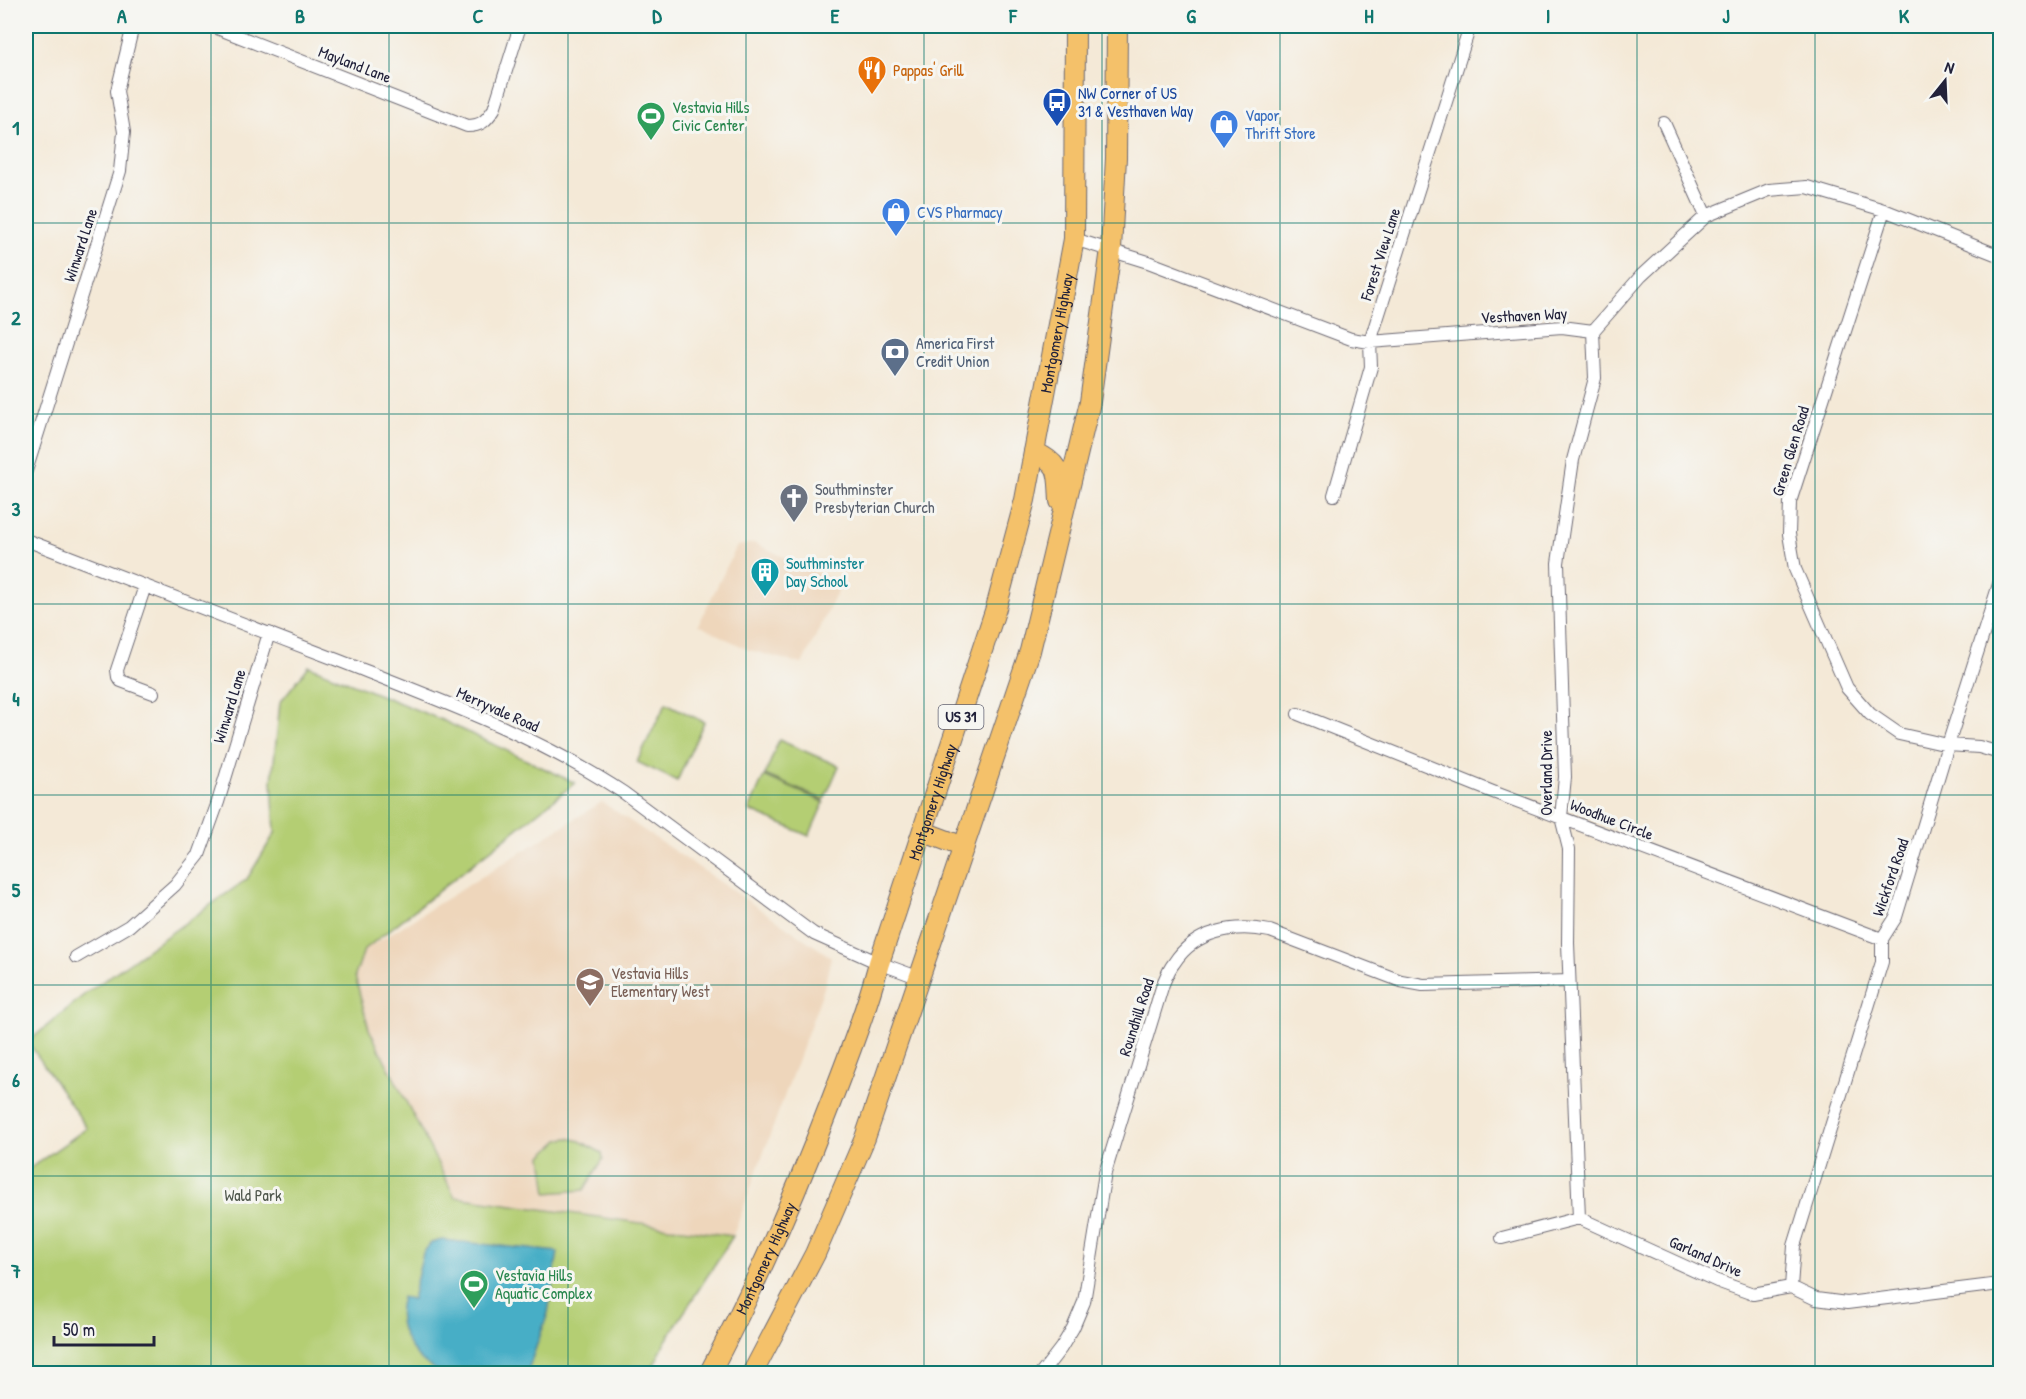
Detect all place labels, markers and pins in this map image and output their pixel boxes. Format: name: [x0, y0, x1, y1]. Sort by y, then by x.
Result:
restaurant icon: Pappas' Grill: [856, 54, 888, 96]
place label: Pappas' Grill: [893, 59, 964, 81]
place label: NW Corner of US 31 & Vesthaven Way: [1078, 82, 1194, 122]
bus stop icon: NW Corner of US 31 & Vesthaven Way: [1041, 86, 1073, 128]
place label: Vestavia Hills Civic Center: [672, 96, 749, 136]
sports icon: Vestavia Hills Civic Center: [635, 100, 667, 142]
place label: Vapor Thrift Store: [1245, 104, 1316, 144]
shop icon: Vapor Thrift Store: [1208, 108, 1240, 150]
shop icon: CVS Pharmacy: [880, 196, 912, 238]
place label: CVS Pharmacy: [917, 201, 1003, 223]
place label: America First Credit Union: [916, 332, 995, 372]
bank icon: America First Credit Union: [879, 336, 911, 378]
place label: Southminster Presbyterian Church: [815, 478, 935, 518]
church icon: Southminster Presbyterian Church: [778, 482, 810, 524]
place label: Southminster Day School: [786, 552, 864, 592]
building icon: Southminster Day School: [749, 556, 781, 598]
place label: Vestavia Hills Elementary West: [611, 962, 710, 1002]
school or university icon: Vestavia Hills Elementary West: [574, 966, 606, 1008]
place label: Vestavia Hills Aquatic Complex: [495, 1264, 593, 1304]
sports icon: Vestavia Hills Aquatic Complex: [458, 1268, 490, 1310]

